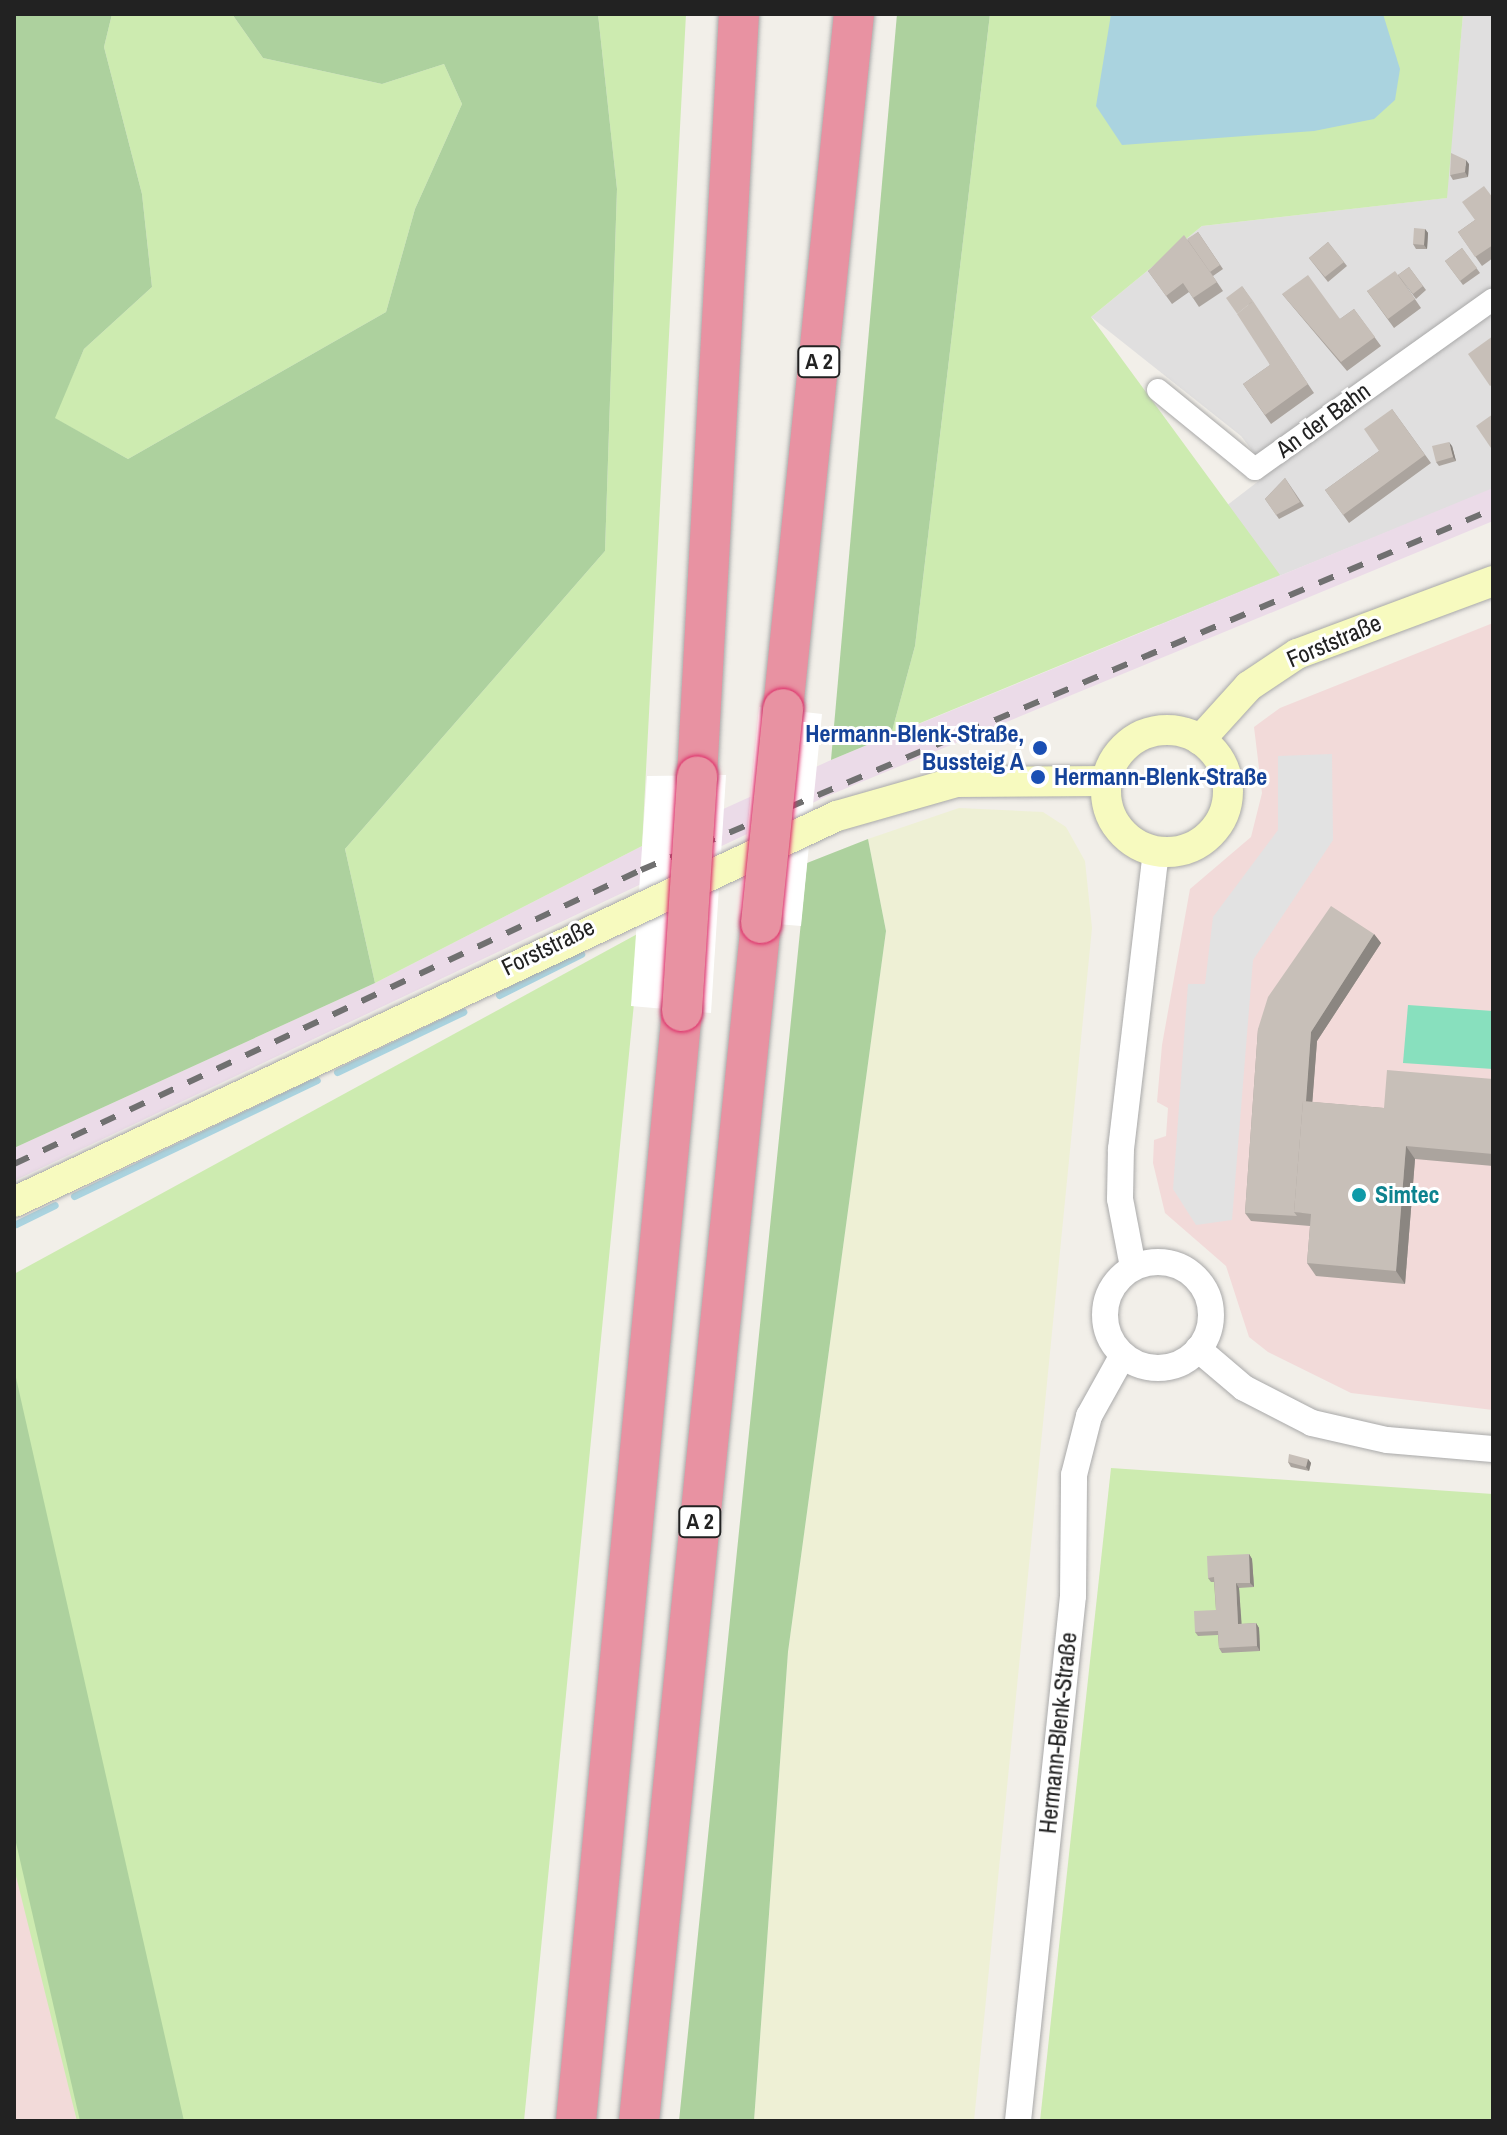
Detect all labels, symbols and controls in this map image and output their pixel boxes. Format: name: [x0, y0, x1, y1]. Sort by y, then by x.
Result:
road number: A 2: [795, 344, 843, 380]
street label: An der Bahn: [1270, 376, 1376, 464]
street label: Forststraße: [1283, 608, 1385, 674]
place label: Hermann-Blenk-Straße, Bussteig A: [805, 720, 1024, 776]
marker: Hermann-Blenk-Straße, Bussteig A: [1031, 739, 1049, 757]
place label: Hermann-Blenk-Straße: [1054, 763, 1267, 791]
marker: Hermann-Blenk-Straße: [1029, 768, 1047, 786]
street label: Forststraße: [497, 912, 599, 982]
place label: Simtec: [1375, 1181, 1440, 1209]
marker: Simtec: [1350, 1186, 1368, 1204]
road number: A 2: [676, 1504, 724, 1540]
street label: Hermann-Blenk-Straße: [1033, 1631, 1083, 1835]

